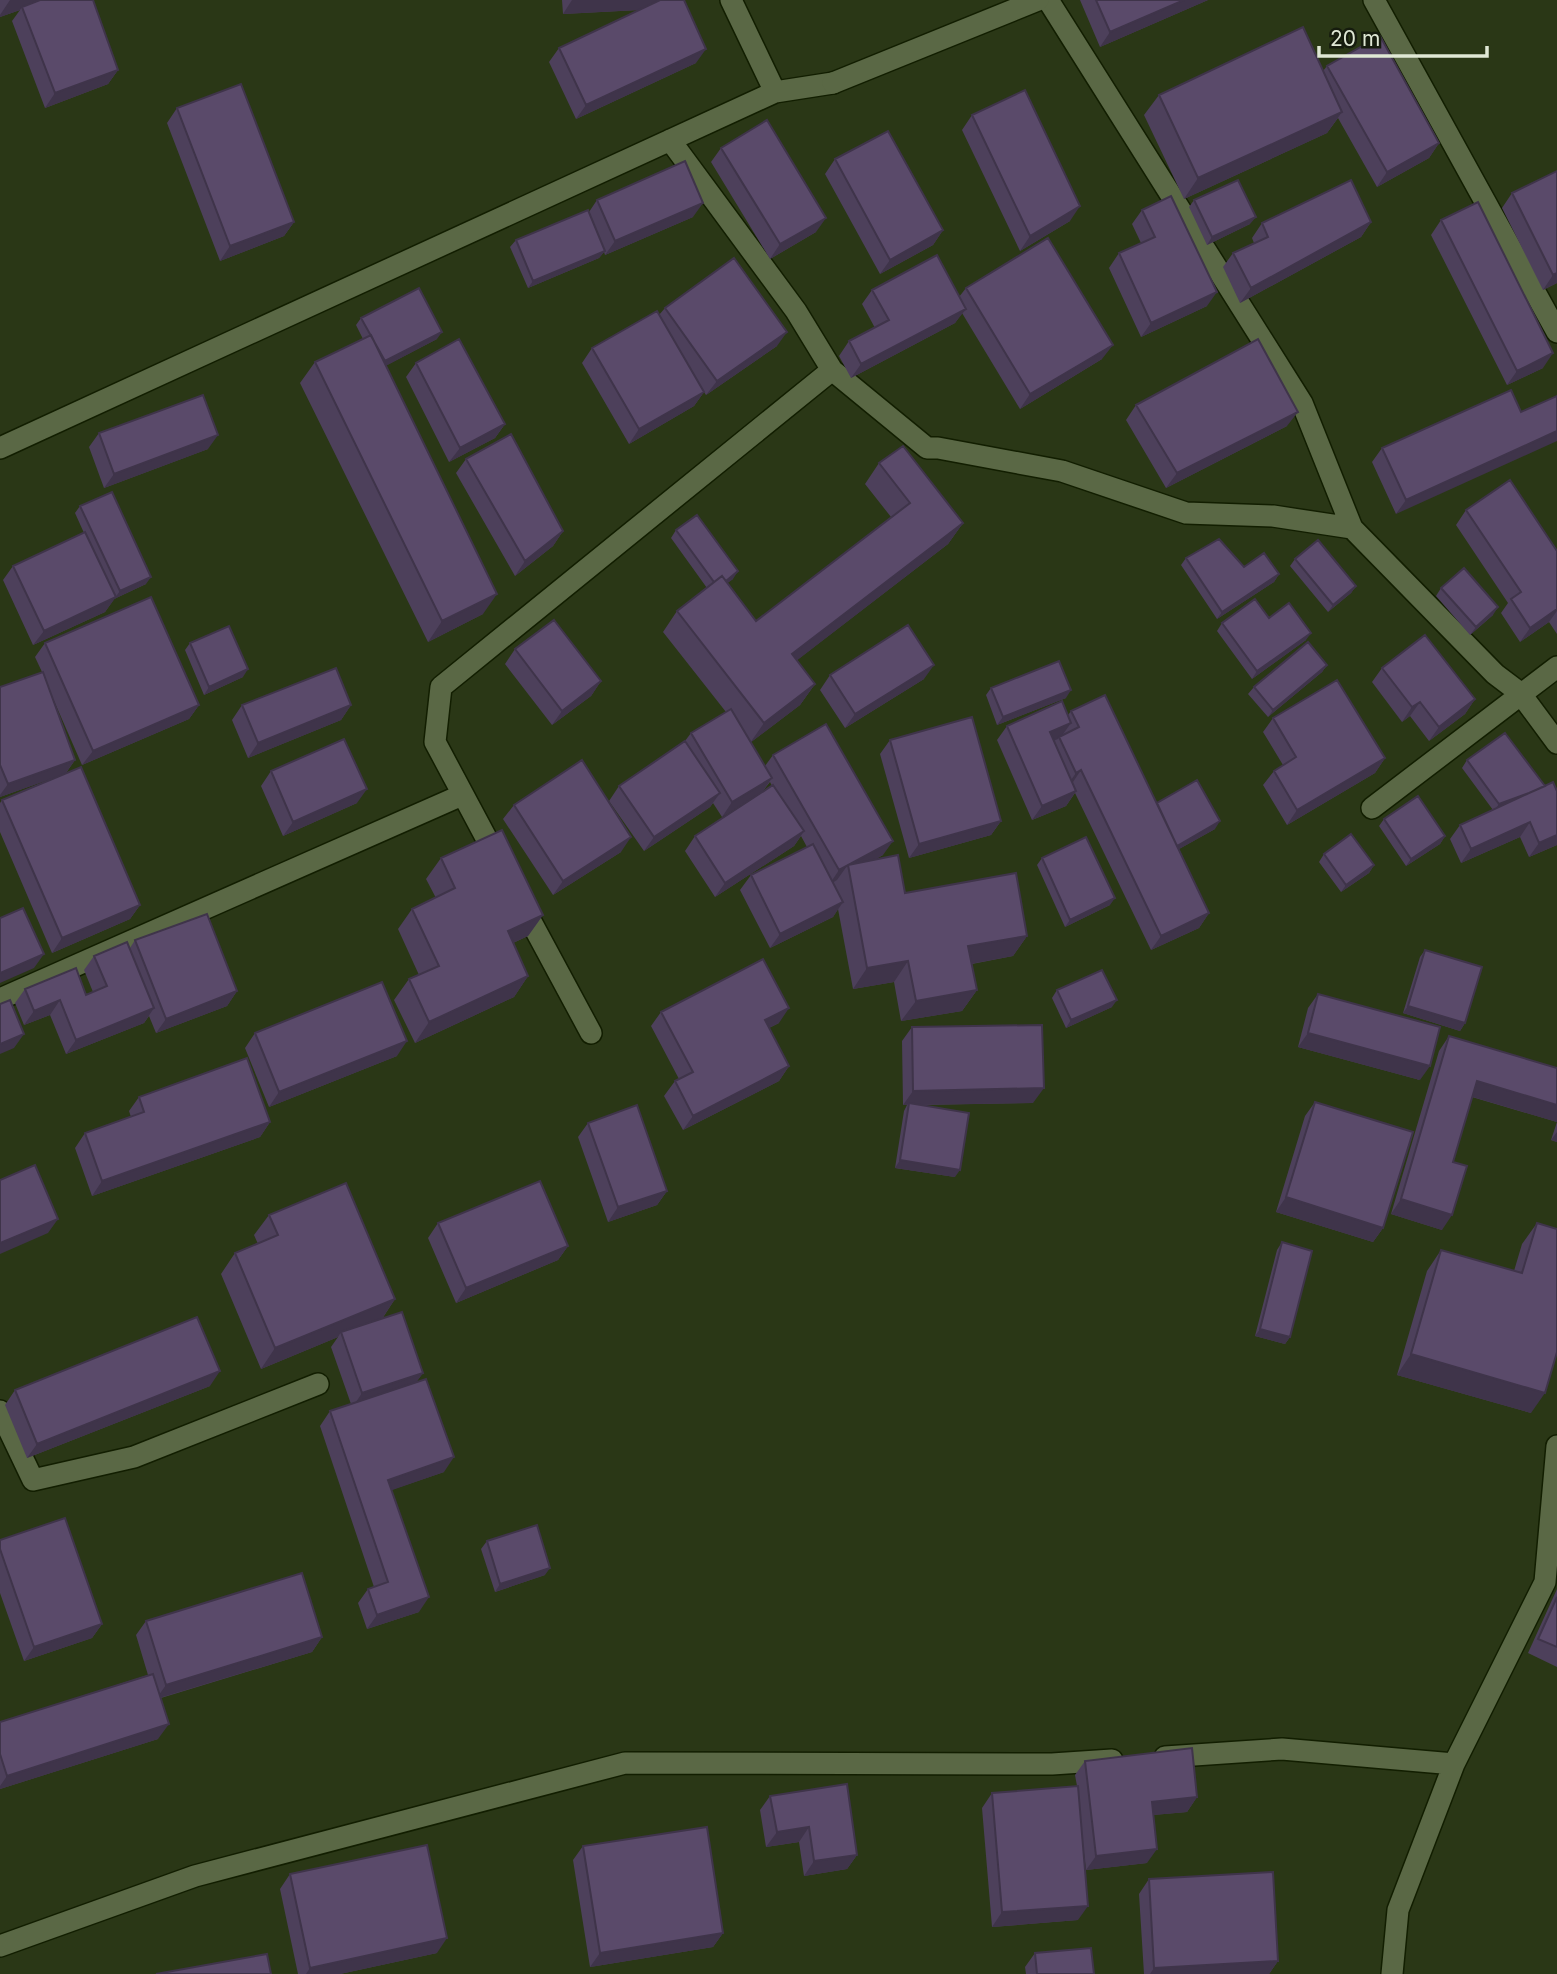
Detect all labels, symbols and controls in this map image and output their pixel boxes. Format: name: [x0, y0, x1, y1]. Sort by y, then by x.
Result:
scale bar: [1319, 14, 1487, 58]
text: 20 m: [1330, 26, 1380, 51]

